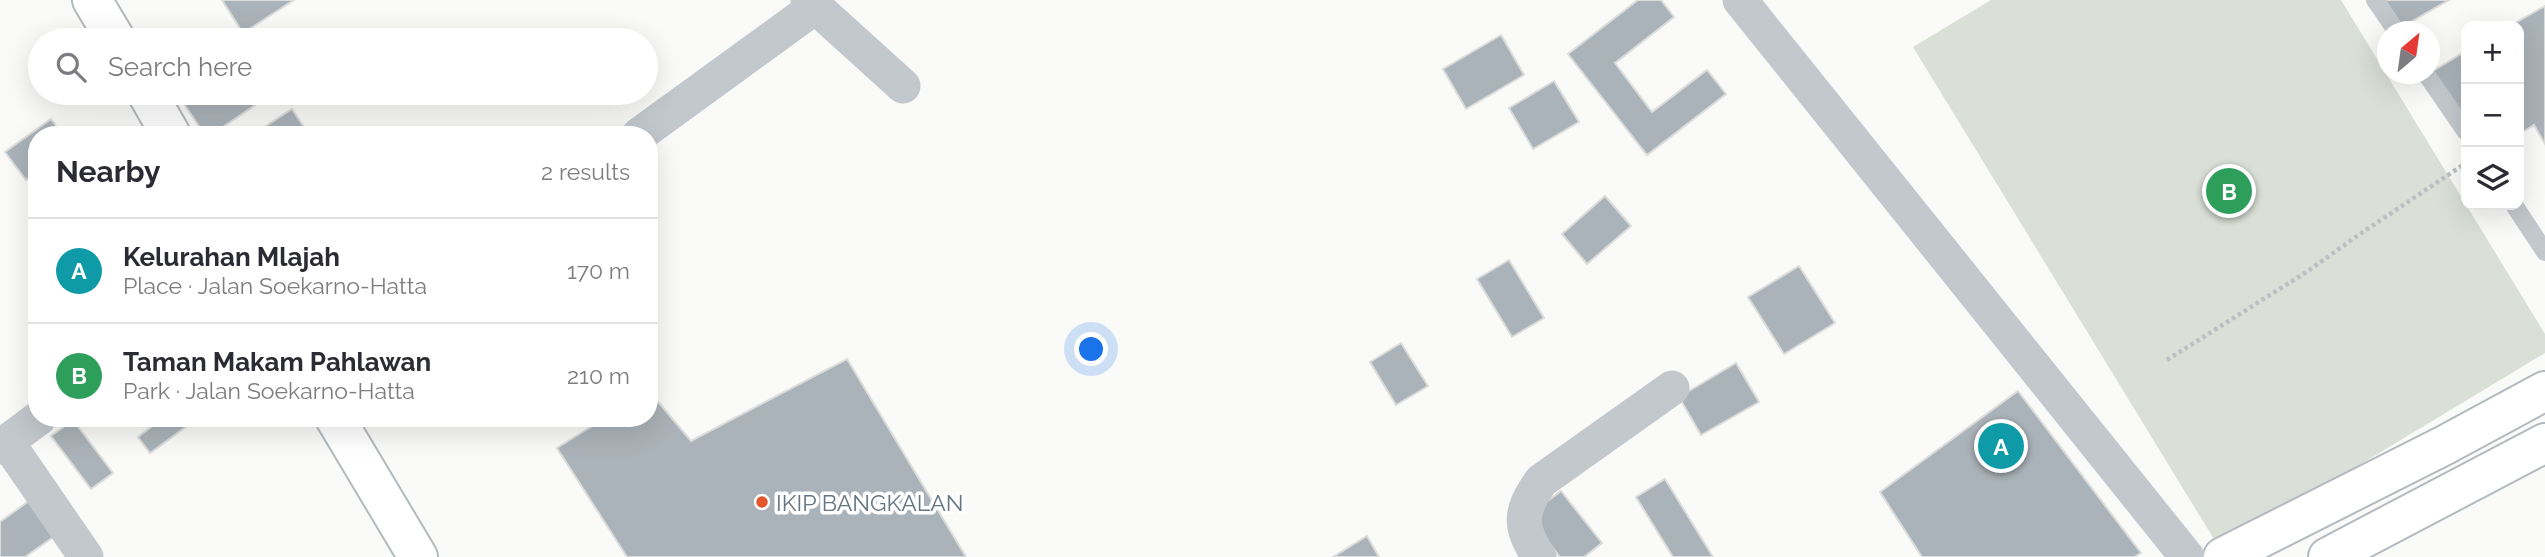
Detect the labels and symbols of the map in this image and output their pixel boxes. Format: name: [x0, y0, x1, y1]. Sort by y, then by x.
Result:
north arrow: [2377, 21, 2440, 84]
pin: B: [2206, 165, 2252, 217]
your location: [1074, 332, 1108, 366]
pin: A: [1978, 420, 2024, 472]
place label: IKIP BANGKALAN: [776, 489, 964, 516]
marker: IKIP BANGKALAN: [754, 494, 770, 510]

